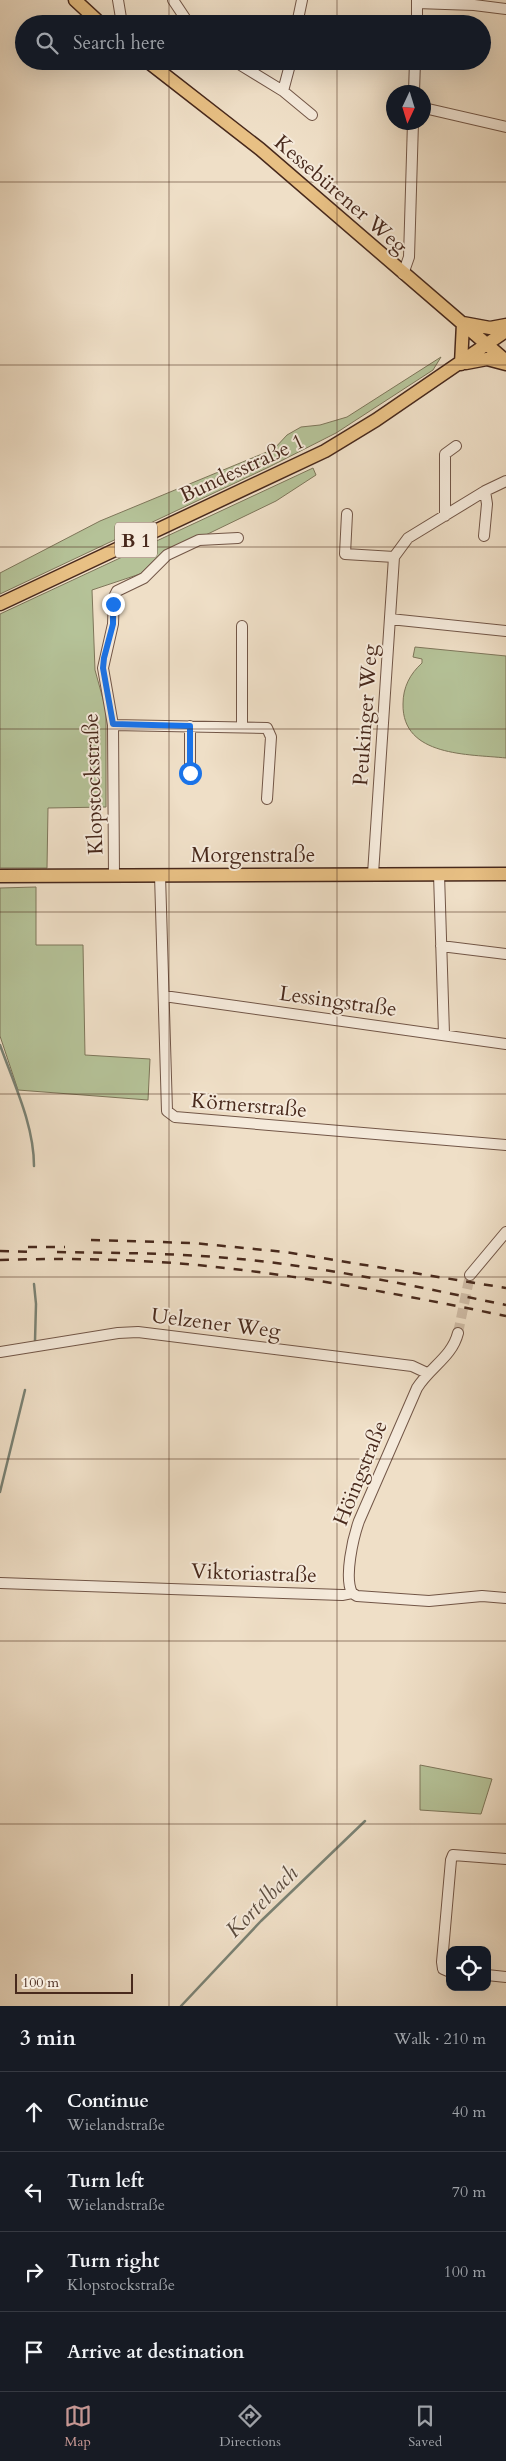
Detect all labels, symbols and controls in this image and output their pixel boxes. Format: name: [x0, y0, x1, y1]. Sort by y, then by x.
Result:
search box: [15, 15, 491, 70]
icon: search: [33, 29, 61, 57]
text: Search here: [73, 30, 165, 56]
north arrow: [386, 85, 431, 130]
street label: Kessebürener Weg: [268, 128, 414, 261]
street label: Bundesstraße 1: [175, 427, 309, 510]
road number: B 1: [115, 522, 157, 558]
route end: [102, 593, 125, 616]
street label: Peukinger Weg: [346, 643, 385, 787]
street label: Klopstockstraße: [77, 713, 110, 855]
route start: [179, 762, 202, 785]
street label: Morgenstraße: [191, 841, 315, 870]
street label: Lessingstraße: [277, 979, 399, 1024]
street label: Körnerstraße: [190, 1086, 308, 1125]
street label: Uelzener Weg: [150, 1301, 283, 1346]
street label: Höingstraße: [326, 1416, 395, 1530]
street label: Viktoriastraße: [191, 1557, 317, 1590]
water label: Kortelbach: [219, 1859, 305, 1945]
map controls: [446, 1946, 491, 1991]
button: locate: [446, 1946, 491, 1991]
scale bar: [15, 1971, 132, 1994]
text: 100 m: [22, 1973, 59, 1992]
text: 3 min: [20, 2024, 76, 2053]
text: Walk · 210 m: [394, 2028, 486, 2050]
text: Continue: [67, 2088, 149, 2114]
icon: ahead: [20, 2098, 48, 2126]
text: 40 m: [452, 2101, 486, 2123]
text: Wielandstraße: [67, 2114, 165, 2136]
text: Turn left: [67, 2168, 144, 2194]
icon: left: [20, 2178, 48, 2206]
text: 70 m: [452, 2181, 486, 2203]
text: Wielandstraße: [67, 2194, 165, 2216]
text: Turn right: [67, 2248, 159, 2274]
icon: right: [20, 2258, 48, 2286]
text: 100 m: [444, 2261, 486, 2283]
text: Klopstockstraße: [67, 2274, 175, 2296]
icon: arrive: [20, 2338, 48, 2366]
text: Arrive at destination: [67, 2339, 244, 2365]
tab: Map: [64, 2402, 92, 2451]
tab: Directions: [219, 2402, 281, 2451]
tab: Saved: [408, 2402, 442, 2451]

